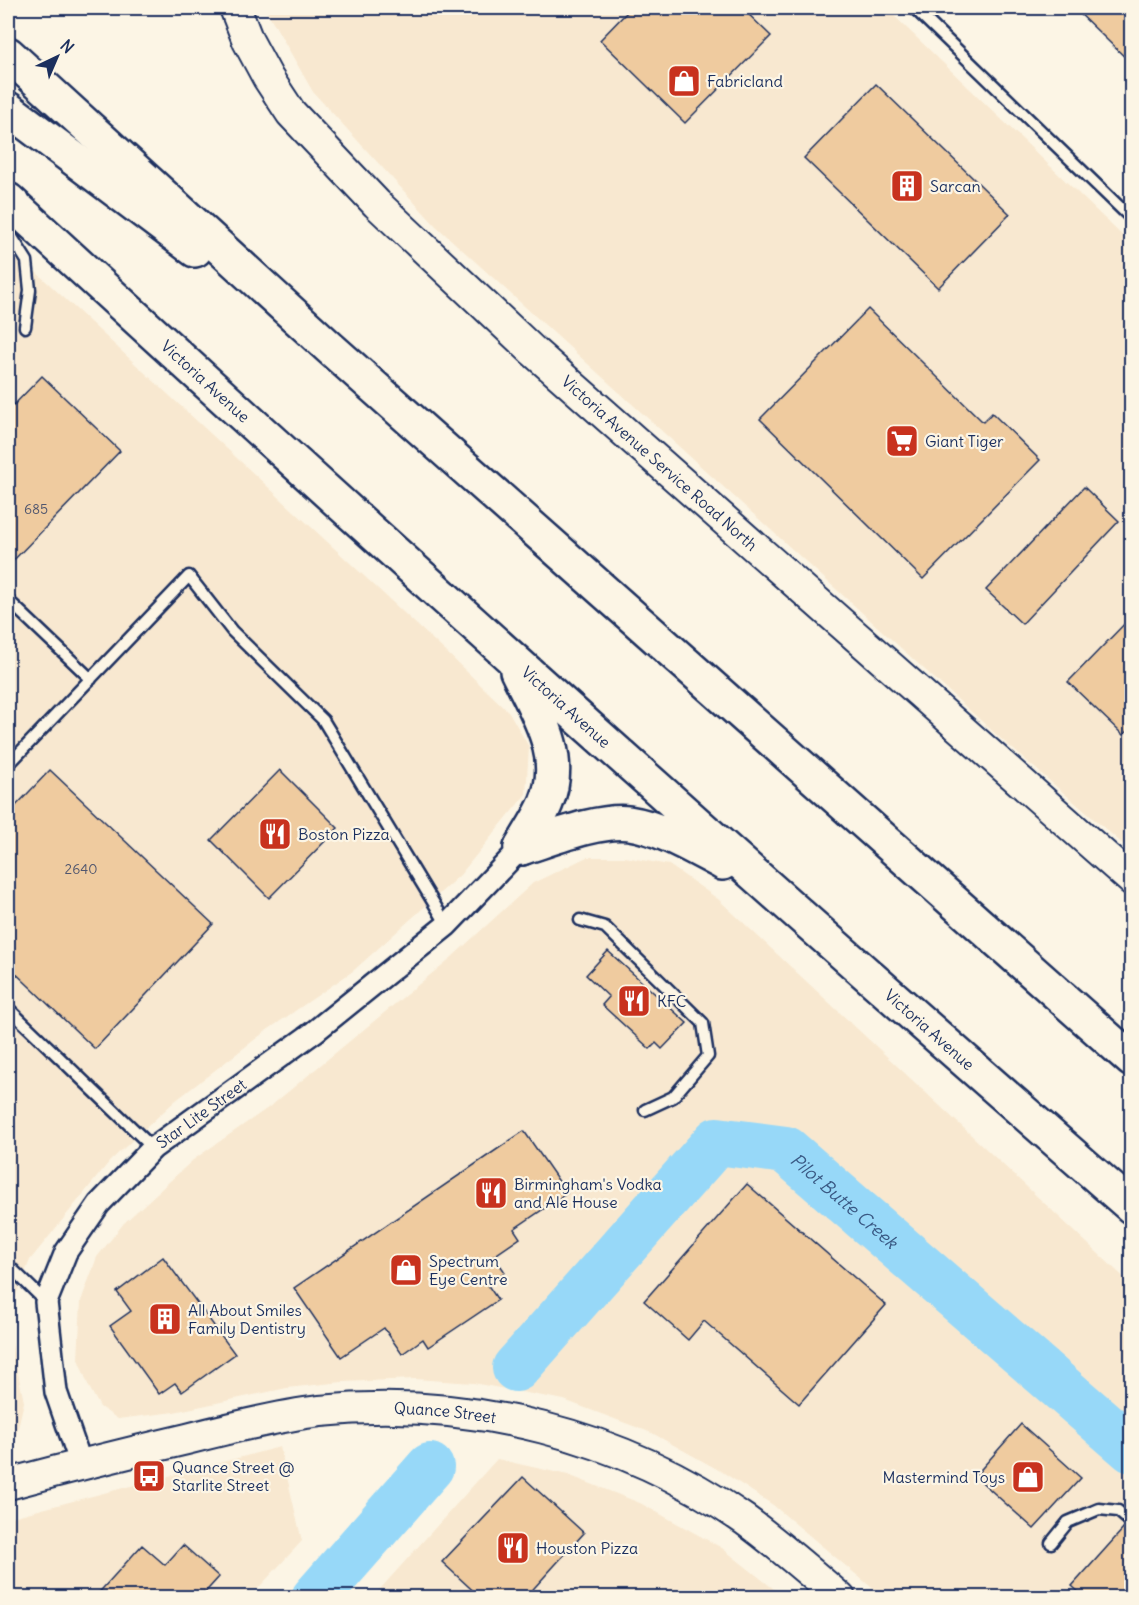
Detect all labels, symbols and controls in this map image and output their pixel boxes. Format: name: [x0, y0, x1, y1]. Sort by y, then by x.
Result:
north arrow: [27, 27, 87, 87]
text: N: [56, 35, 78, 57]
shop icon: Fabricland: [666, 63, 702, 99]
place label: Fabricland: [707, 71, 783, 91]
building icon: Sarcan: [889, 168, 925, 204]
place label: Sarcan: [930, 176, 981, 196]
street label: Victoria Avenue: [157, 336, 254, 427]
street label: Victoria Avenue Service Road North: [558, 371, 762, 555]
supermarket icon: Giant Tiger: [884, 423, 920, 459]
place label: Giant Tiger: [925, 431, 1004, 451]
house number: 685: [24, 500, 48, 518]
street label: Victoria Avenue: [517, 662, 615, 752]
restaurant icon: Boston Pizza: [257, 816, 293, 852]
place label: Boston Pizza: [298, 824, 390, 844]
house number: 2640: [64, 860, 98, 878]
restaurant icon: KFC: [616, 983, 652, 1019]
street label: Victoria Avenue: [881, 985, 979, 1074]
place label: KFC: [657, 991, 686, 1011]
street label: Star Lite Street: [152, 1074, 251, 1152]
water label: Pilot Butte Creek: [786, 1148, 904, 1254]
place label: Birmingham's Vodka and Ale House: [514, 1174, 662, 1212]
restaurant icon: Birmingham's Vodka and Ale House: [473, 1175, 509, 1211]
place label: Spectrum Eye Centre: [429, 1251, 508, 1289]
shop icon: Spectrum Eye Centre: [388, 1252, 424, 1288]
place label: All About Smiles Family Dentistry: [188, 1300, 306, 1338]
building icon: All About Smiles Family Dentistry: [147, 1301, 183, 1337]
street label: Quance Street: [394, 1398, 498, 1428]
place label: Quance Street @ Starlite Street: [172, 1457, 295, 1495]
bus stop icon: Quance Street @ Starlite Street: [131, 1458, 167, 1494]
shop icon: Mastermind Toys: [1010, 1459, 1046, 1495]
place label: Mastermind Toys: [883, 1467, 1005, 1487]
restaurant icon: Houston Pizza: [495, 1530, 531, 1566]
place label: Houston Pizza: [536, 1538, 638, 1558]

